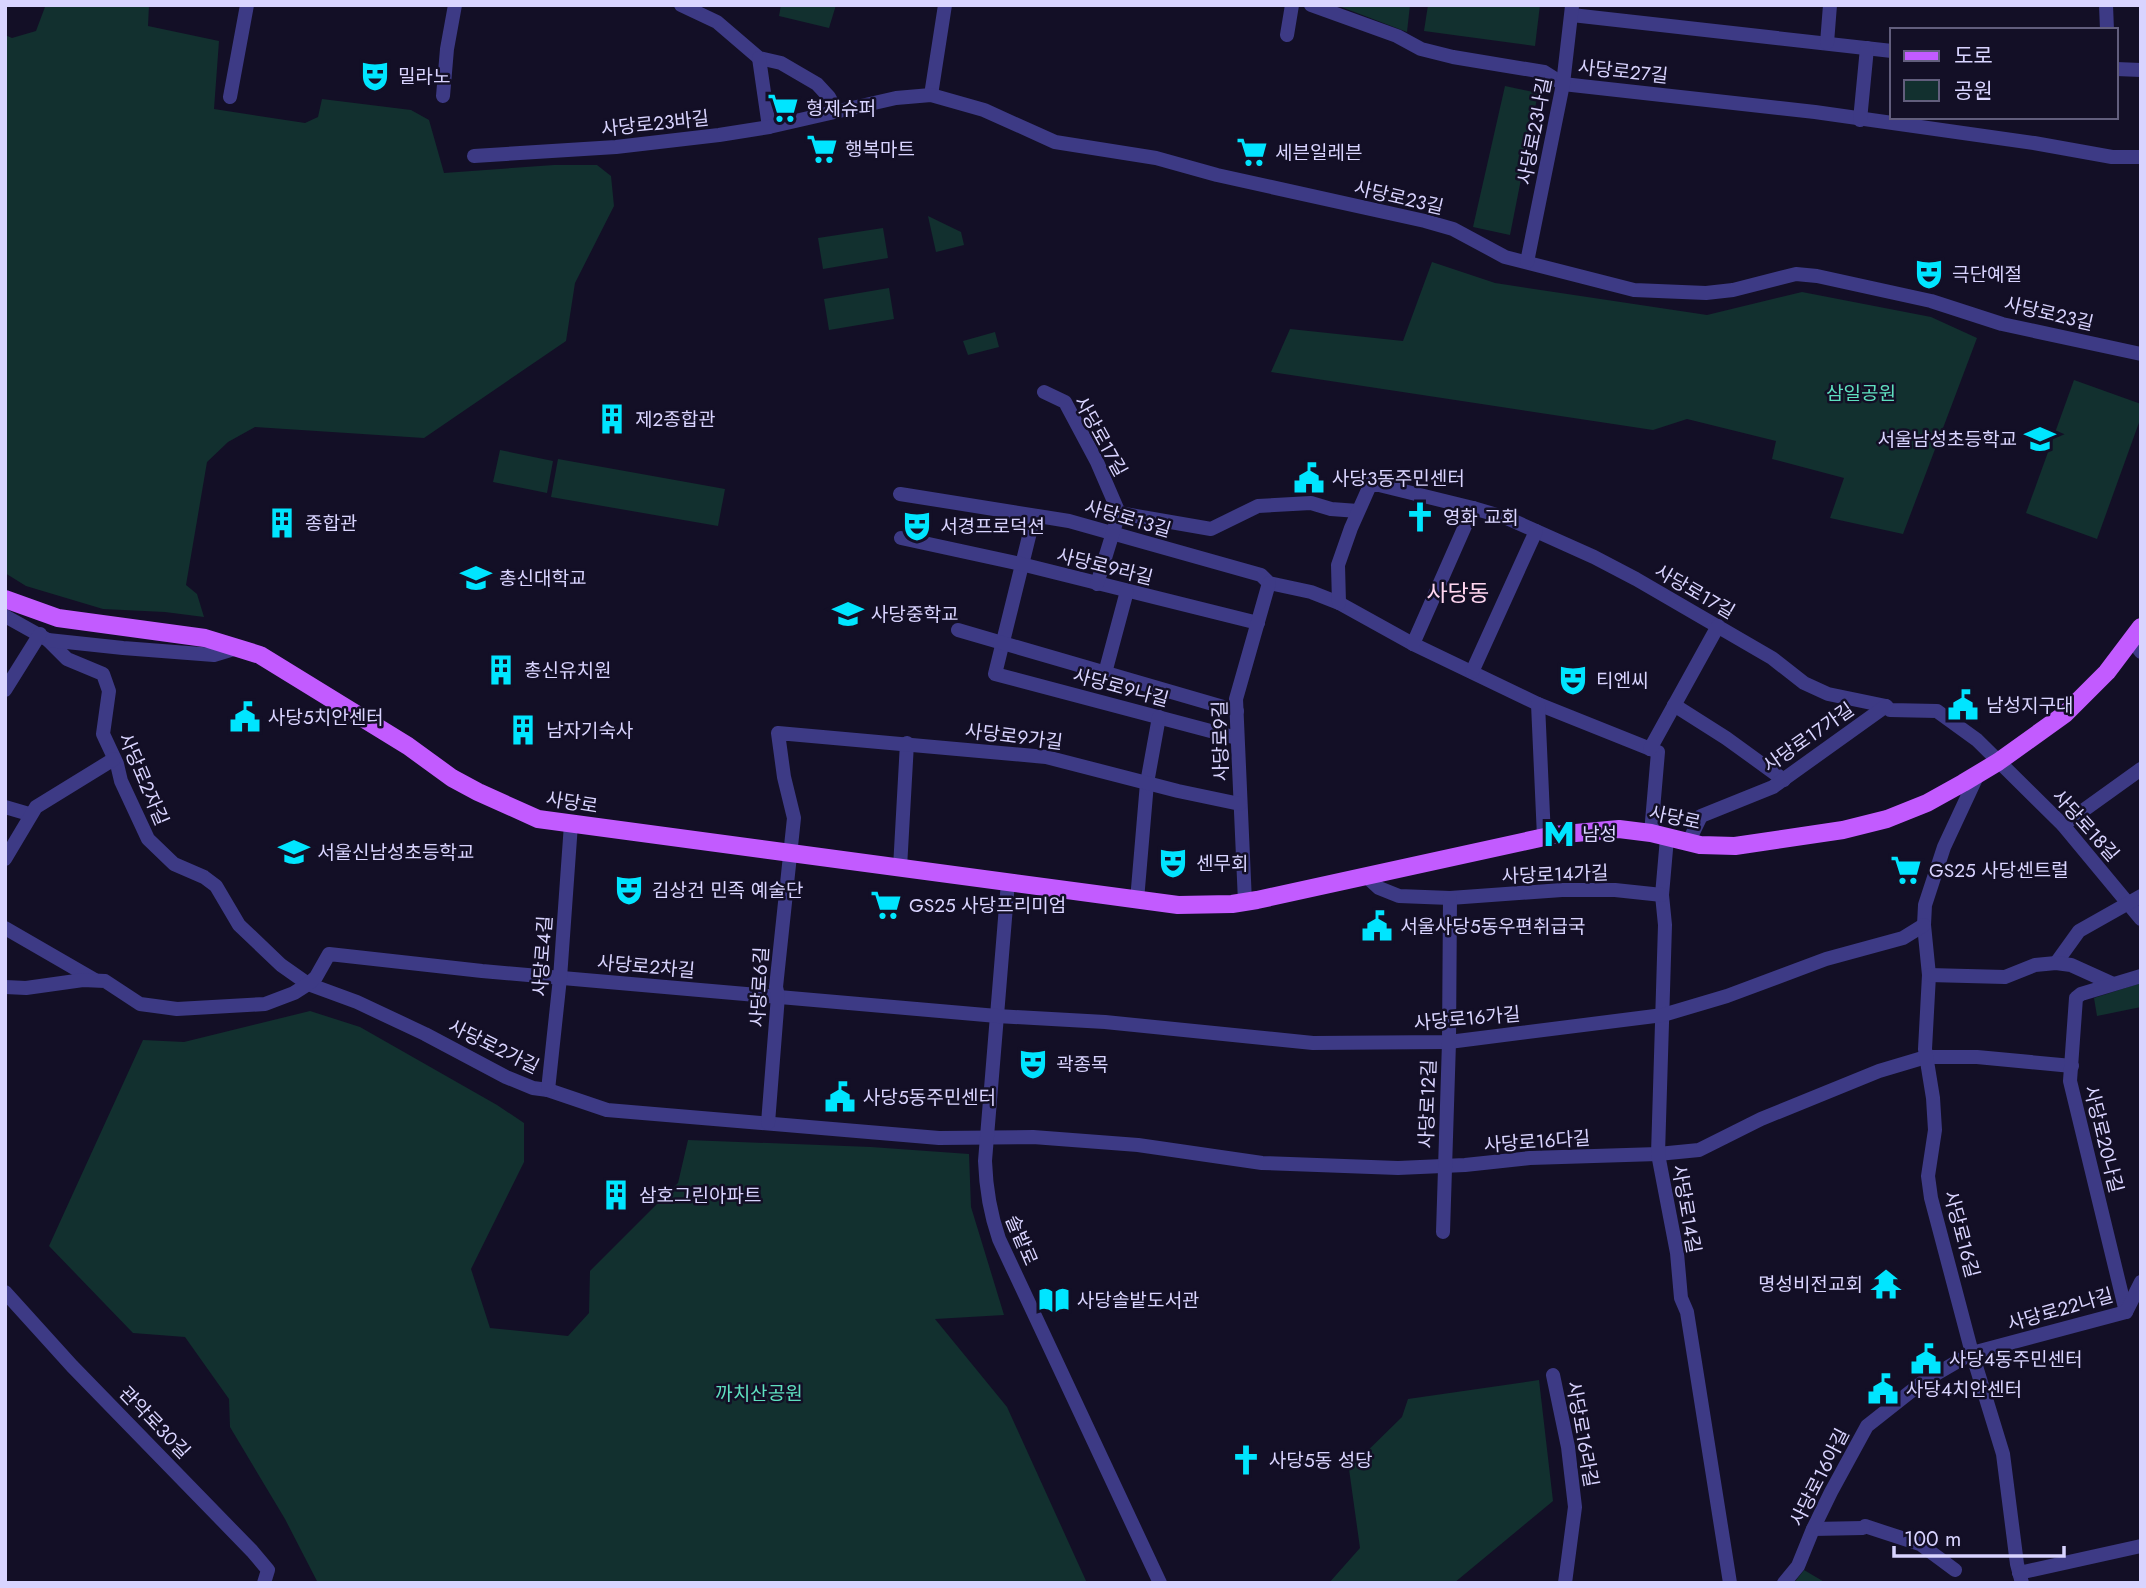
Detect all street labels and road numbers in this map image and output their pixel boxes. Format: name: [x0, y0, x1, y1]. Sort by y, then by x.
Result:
street label: 사당로27길: [1576, 53, 1669, 90]
street label: 사당로23나길: [1511, 75, 1558, 187]
street label: 사당로23바길: [600, 104, 710, 143]
street label: 사당로23길: [1351, 174, 1446, 221]
street label: 사당로23길: [2001, 290, 2096, 337]
street label: 사당로17길: [1067, 391, 1134, 481]
street label: 사당로13길: [1081, 493, 1174, 544]
street label: 사당로9라길: [1054, 541, 1156, 591]
street label: 사당로17길: [1650, 558, 1740, 625]
street label: 사당로9나길: [1070, 662, 1172, 713]
street label: 사당로17가길: [1757, 696, 1859, 779]
street label: 사당로9길: [1206, 700, 1235, 782]
street label: 사당로9가길: [963, 717, 1064, 756]
street label: 사당로2자길: [112, 729, 175, 830]
street label: 사당로18길: [2046, 783, 2125, 867]
street label: 사당로: [544, 785, 600, 820]
street label: 사당로: [1646, 799, 1703, 836]
street label: 사당로14가길: [1501, 859, 1609, 890]
street label: 사당로4길: [526, 915, 559, 997]
street label: 사당로6길: [744, 946, 775, 1028]
street label: 사당로2차길: [596, 949, 696, 984]
street label: 사당로16가길: [1413, 1000, 1521, 1037]
street label: 사당로2가길: [444, 1013, 544, 1080]
street label: 사당로12길: [1412, 1059, 1443, 1149]
street label: 사당로20나길: [2077, 1083, 2130, 1196]
street label: 사당로16다길: [1483, 1124, 1591, 1159]
street label: 사당로14길: [1665, 1163, 1708, 1256]
street label: 사당로16길: [1937, 1187, 1986, 1281]
street label: 솔밭로: [999, 1211, 1044, 1270]
street label: 사당로22나길: [2004, 1281, 2116, 1337]
street label: 사당로16라길: [1560, 1379, 1605, 1489]
street label: 관악로30길: [113, 1380, 196, 1465]
street label: 사당로16아길: [1783, 1423, 1856, 1531]

